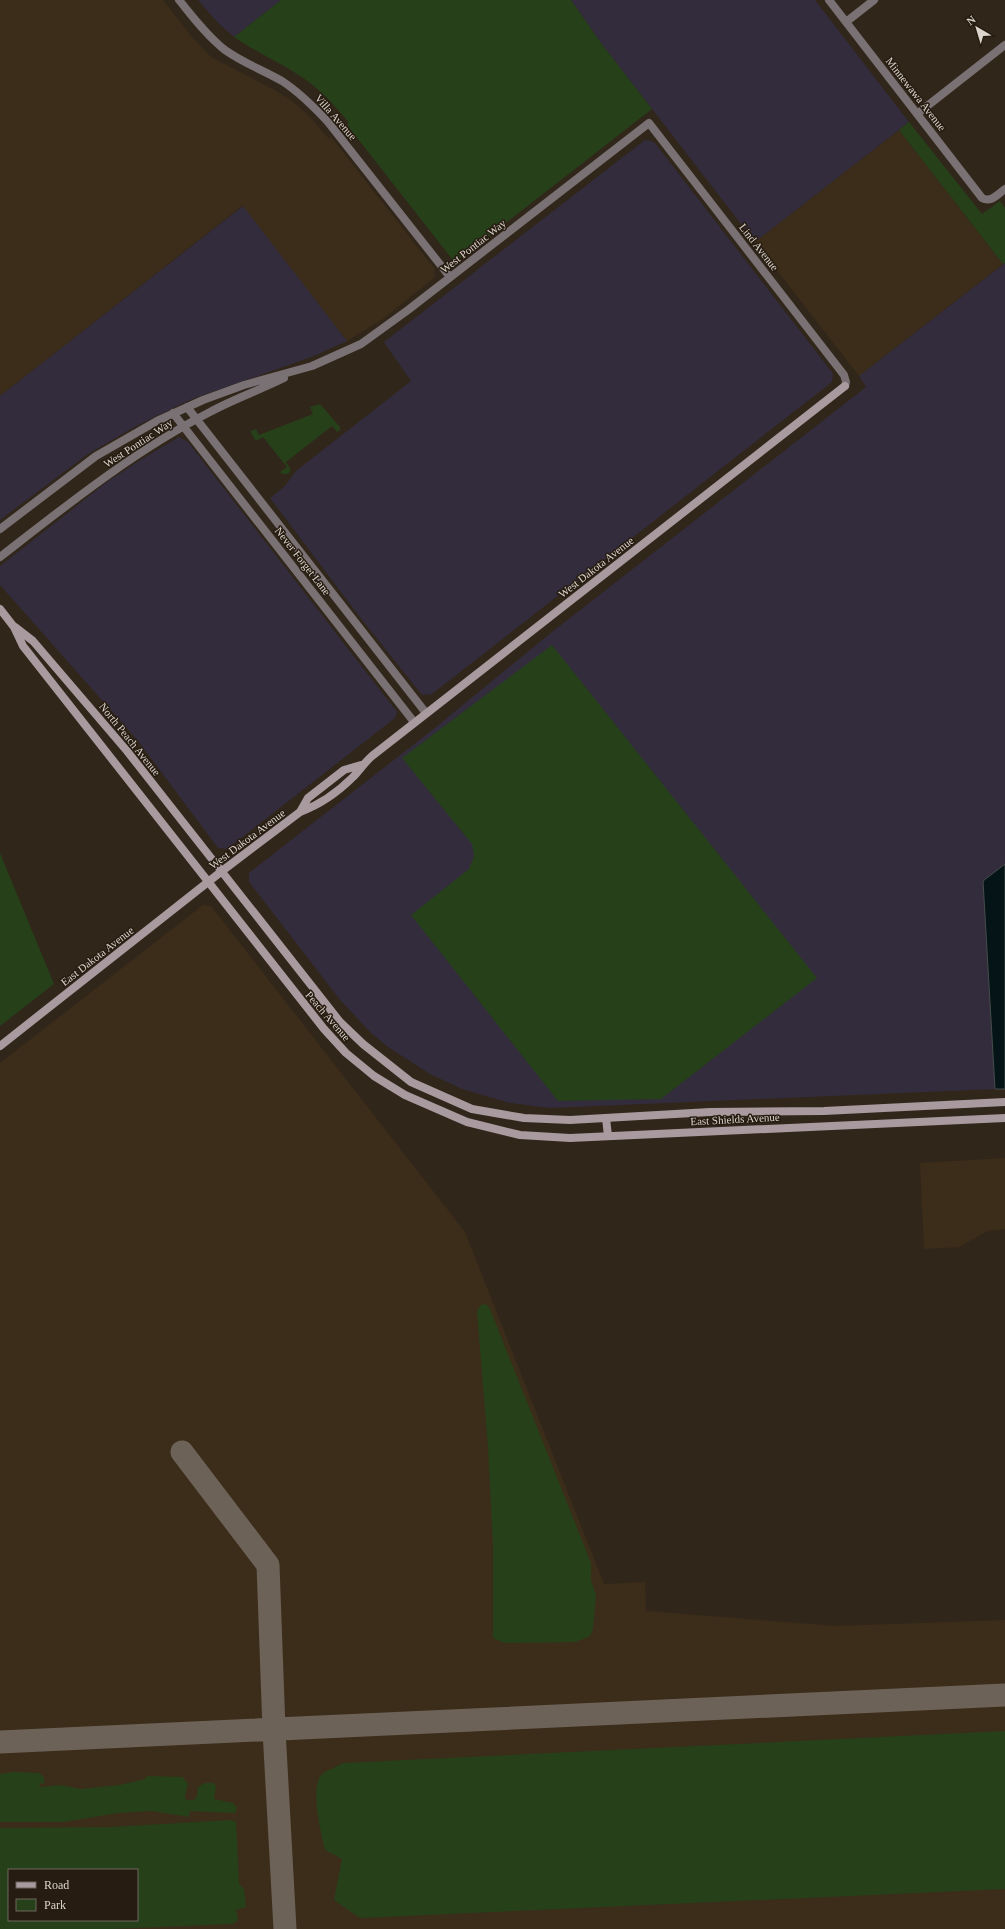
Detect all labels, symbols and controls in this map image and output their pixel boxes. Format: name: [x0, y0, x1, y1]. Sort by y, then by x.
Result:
north arrow: [957, 8, 997, 48]
text: N: [964, 13, 978, 27]
street label: Minnewawa Avenue: [884, 55, 948, 133]
street label: Villa Avenue: [313, 92, 359, 142]
street label: West Pontiac Way: [438, 216, 509, 275]
street label: Lind Avenue: [737, 221, 781, 273]
street label: West Pontiac Way: [101, 416, 175, 470]
street label: Never Forget Lane: [273, 525, 333, 597]
street label: West Dakota Avenue: [556, 534, 636, 600]
street label: North Peach Avenue: [97, 700, 163, 778]
street label: West Dakota Avenue: [207, 807, 287, 871]
street label: East Dakota Avenue: [58, 924, 136, 988]
street label: Peach Avenue: [303, 989, 353, 1043]
street label: East Shields Avenue: [690, 1111, 780, 1127]
legend: [8, 1869, 138, 1921]
text: Road: [44, 1878, 69, 1892]
text: Park: [44, 1898, 66, 1912]

